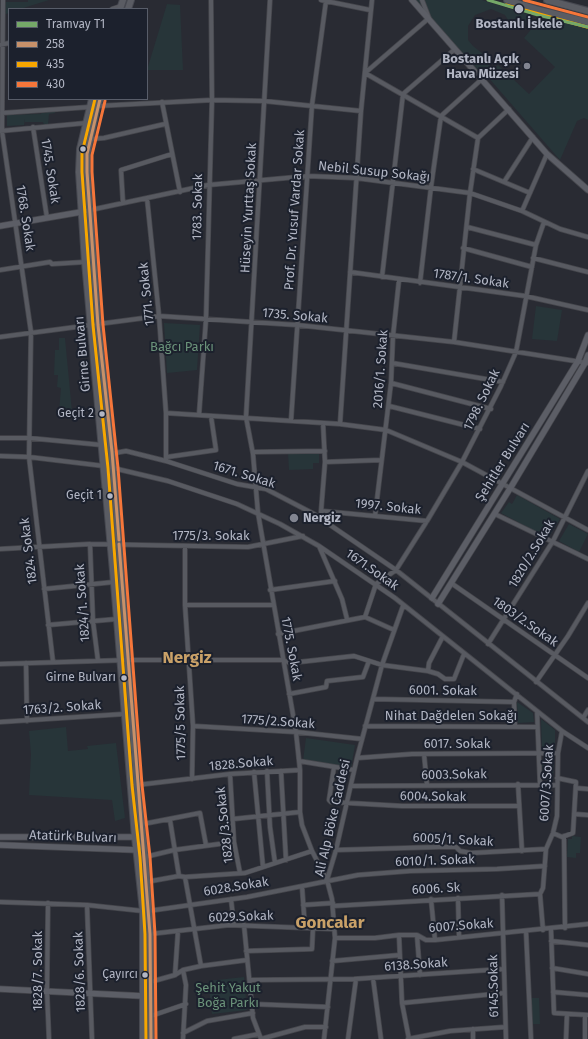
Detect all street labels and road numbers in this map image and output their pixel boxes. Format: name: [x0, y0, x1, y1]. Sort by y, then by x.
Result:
street label: Prof. Dr. Yusuf Vardar Sokak: [282, 129, 308, 291]
street label: 1745. Sokak: [37, 137, 63, 205]
street label: Hüseyin Yurttaş Sokak: [238, 143, 260, 273]
street label: Nebil Susup Sokağı: [317, 158, 431, 186]
street label: 1783. Sokak: [190, 174, 206, 240]
street label: 1768. Sokak: [12, 184, 38, 252]
street label: 1771. Sokak: [136, 261, 158, 327]
street label: 1787/1. Sokak: [432, 266, 510, 292]
street label: 1735. Sokak: [262, 305, 328, 327]
street label: Girne Bulvarı: [72, 315, 94, 393]
street label: 2016/1. Sokak: [370, 329, 392, 409]
street label: 1798. Sokak: [460, 367, 504, 433]
street label: Şehitler Bulvarı: [472, 420, 534, 504]
street label: 1671. Sokak: [211, 458, 277, 492]
street label: 1997. Sokak: [354, 496, 422, 518]
street label: 1824. Sokak: [17, 517, 41, 585]
street label: 1820/2.Sokak: [505, 517, 559, 591]
street label: 1775/3. Sokak: [172, 528, 250, 544]
street label: 1671.Sokak: [342, 546, 402, 594]
street label: 1824/1. Sokak: [72, 563, 94, 643]
street label: 1803/2.Sokak: [489, 594, 561, 650]
street label: 1775. Sokak: [277, 616, 305, 682]
street label: 6001. Sokak: [409, 683, 477, 699]
street label: 1775/5 Sokak: [173, 686, 189, 760]
street label: 1763/2. Sokak: [22, 697, 102, 719]
street label: Nihat Dağdelen Sokağı: [385, 708, 517, 724]
street label: 1775/2.Sokak: [241, 712, 315, 732]
street label: 6017. Sokak: [424, 736, 490, 752]
street label: 6007/3.Sokak: [537, 744, 557, 822]
street label: 1828.Sokak: [208, 753, 274, 775]
street label: Ali Alp Böke Caddesi: [312, 758, 354, 878]
street label: 6003.Sokak: [421, 767, 487, 783]
street label: 1828/3.Sokak: [213, 786, 237, 864]
street label: 6004.Sokak: [400, 789, 466, 805]
street label: Atatürk Bulvarı: [29, 828, 117, 846]
street label: 6005/1. Sokak: [412, 830, 494, 850]
street label: 6010/1. Sokak: [395, 852, 475, 870]
street label: 6028.Sokak: [202, 874, 270, 900]
street label: 6006. Sk: [411, 880, 461, 898]
street label: 6029.Sokak: [208, 908, 274, 926]
street label: 6007.Sokak: [428, 916, 494, 936]
street label: 1828/7. Sokak: [30, 931, 46, 1011]
street label: 1828/6. Sokak: [71, 931, 89, 1013]
street label: 6145.Sokak: [486, 954, 502, 1018]
street label: 6138.Sokak: [384, 955, 448, 975]

